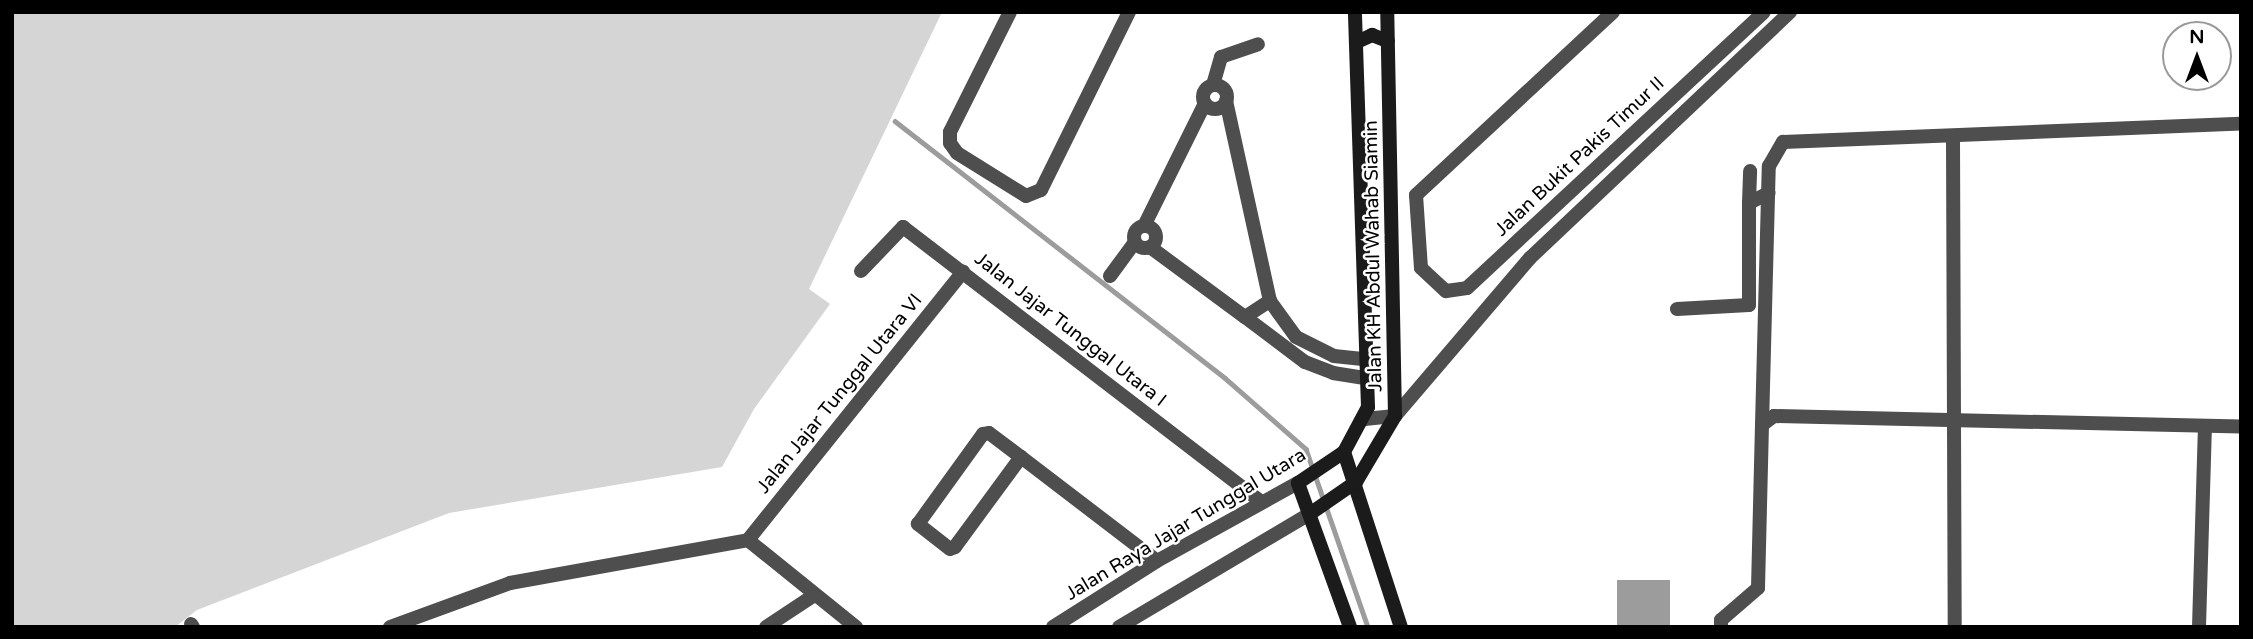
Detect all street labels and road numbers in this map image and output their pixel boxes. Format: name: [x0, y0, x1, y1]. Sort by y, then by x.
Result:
street label: Jalan Bukit Pakis Timur II: [1490, 72, 1670, 242]
street label: Jalan KH Abdul Wahab Siamin: [1360, 120, 1388, 392]
street label: Jalan Jajar Tunggal Utara I: [970, 248, 1170, 412]
street label: Jalan Jajar Tunggal Utara VI: [752, 290, 928, 498]
street label: Jalan Raya Jajar Tunggal Utara: [1062, 444, 1310, 606]

